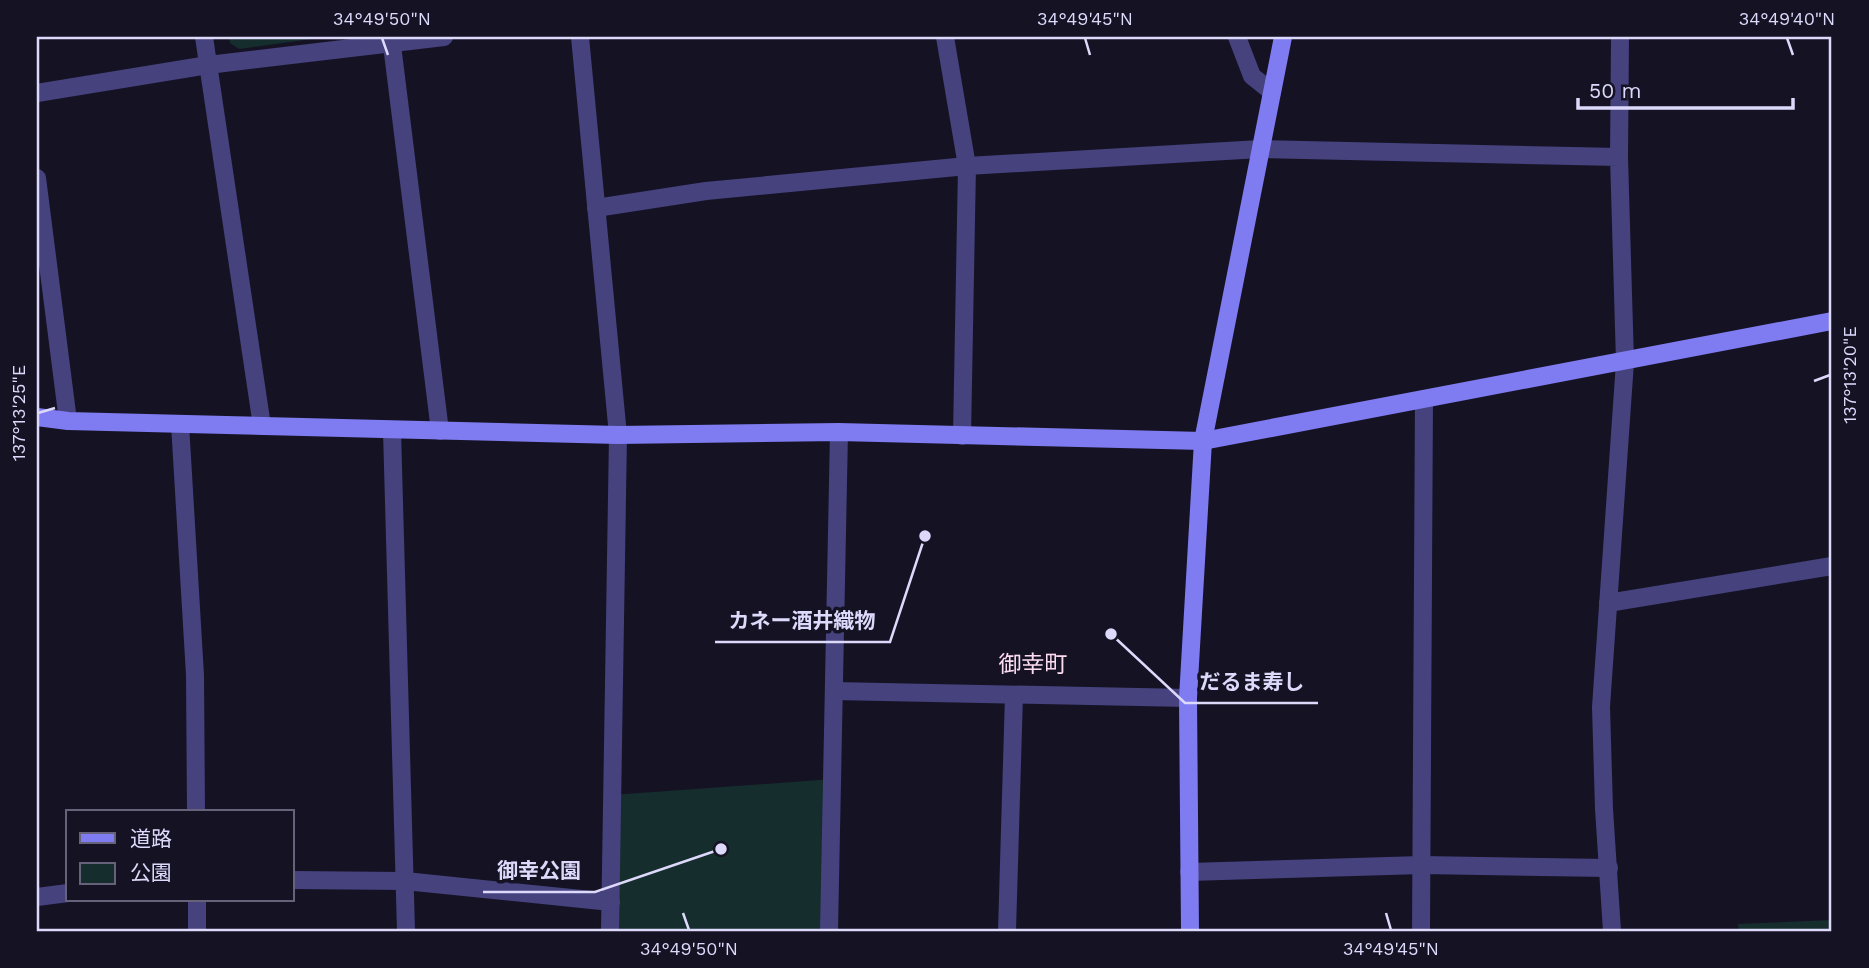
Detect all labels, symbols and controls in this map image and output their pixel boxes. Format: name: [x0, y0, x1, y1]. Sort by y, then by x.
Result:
text: 34°49'50"N: [333, 8, 431, 29]
text: 34°49'45"N: [1037, 8, 1133, 29]
text: 34°49'40"N: [1739, 8, 1835, 29]
scale bar: [1578, 66, 1794, 110]
text: 50 m: [1589, 78, 1641, 103]
text: 137°13'20"E: [1839, 326, 1860, 424]
text: 137°13'25"E: [8, 365, 29, 461]
callout: カネー酒井織物: [715, 600, 890, 642]
text: カネー酒井織物: [729, 608, 876, 633]
district label: 御幸町: [999, 651, 1068, 678]
callout: だるま寿し: [1185, 661, 1318, 703]
text: だるま寿し: [1200, 669, 1305, 694]
legend: [66, 810, 294, 902]
text: 道路: [130, 826, 172, 851]
callout: 御幸公園: [483, 850, 595, 892]
text: 御幸公園: [497, 858, 581, 883]
text: 公園: [130, 860, 172, 885]
text: 34°49'50"N: [640, 938, 738, 959]
text: 34°49'45"N: [1343, 938, 1439, 959]

